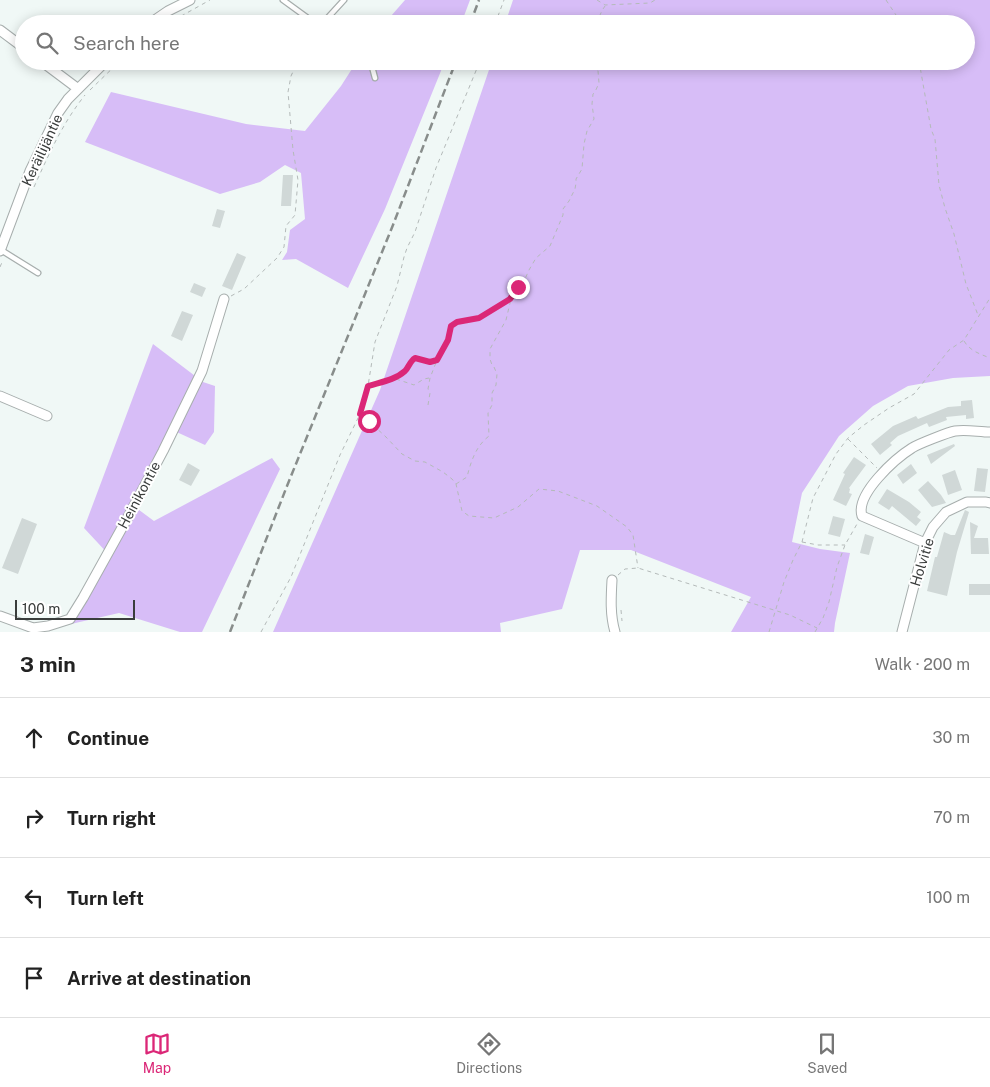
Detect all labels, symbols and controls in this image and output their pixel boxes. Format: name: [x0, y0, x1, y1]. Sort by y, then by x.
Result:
search box: [15, 15, 975, 70]
icon: search: [33, 29, 61, 57]
text: Search here: [73, 32, 180, 54]
street label: Keräilijäntie: [18, 112, 66, 188]
route end: [507, 276, 530, 299]
route start: [358, 410, 381, 433]
street label: Heinikontie: [115, 459, 163, 531]
street label: Holvitie: [907, 536, 937, 588]
scale bar: [15, 597, 135, 620]
text: 100 m: [22, 601, 60, 617]
text: 3 min: [20, 652, 76, 677]
text: Walk · 200 m: [875, 655, 970, 674]
icon: ahead: [20, 724, 48, 752]
text: Continue: [67, 727, 149, 749]
text: 30 m: [933, 728, 970, 747]
icon: right: [20, 804, 48, 832]
text: Turn right: [67, 807, 156, 829]
text: 70 m: [933, 808, 970, 827]
icon: left: [20, 884, 48, 912]
text: Turn left: [67, 887, 144, 909]
text: 100 m: [926, 888, 970, 907]
icon: arrive: [20, 964, 48, 992]
text: Arrive at destination: [67, 967, 251, 989]
tab: Map: [143, 1030, 171, 1076]
tab: Directions: [456, 1030, 522, 1076]
tab: Saved: [807, 1030, 847, 1076]

